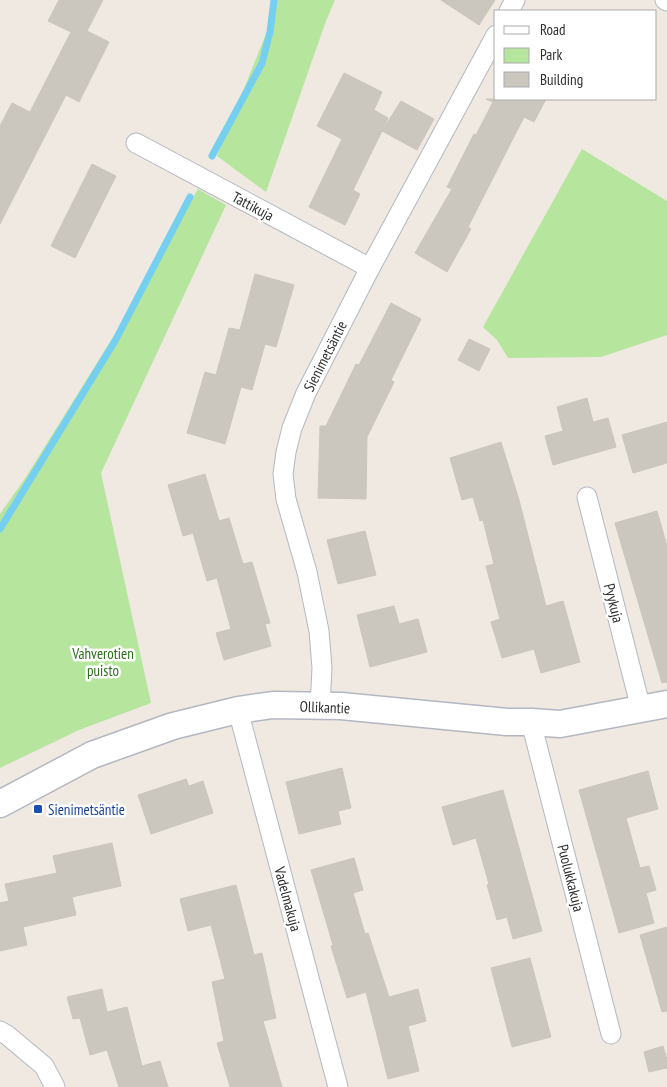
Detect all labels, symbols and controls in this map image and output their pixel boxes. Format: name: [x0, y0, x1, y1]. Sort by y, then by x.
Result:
legend: [494, 10, 657, 100]
text: Road: [540, 20, 566, 39]
text: Park: [540, 45, 562, 64]
text: Building: [540, 70, 583, 89]
street label: Tattikuja: [229, 187, 277, 225]
street label: Sienimetsäntie: [299, 317, 351, 395]
street label: Pyykuja: [600, 581, 628, 625]
park label: Vahverotien puisto: [71, 644, 134, 680]
street label: Ollikantie: [299, 697, 351, 717]
place label: Sienimetsäntie: [48, 800, 125, 819]
marker: Sienimetsäntie: [32, 803, 44, 815]
street label: Puolukkakuja: [553, 842, 589, 914]
street label: Vadelmakuja: [270, 864, 306, 933]

